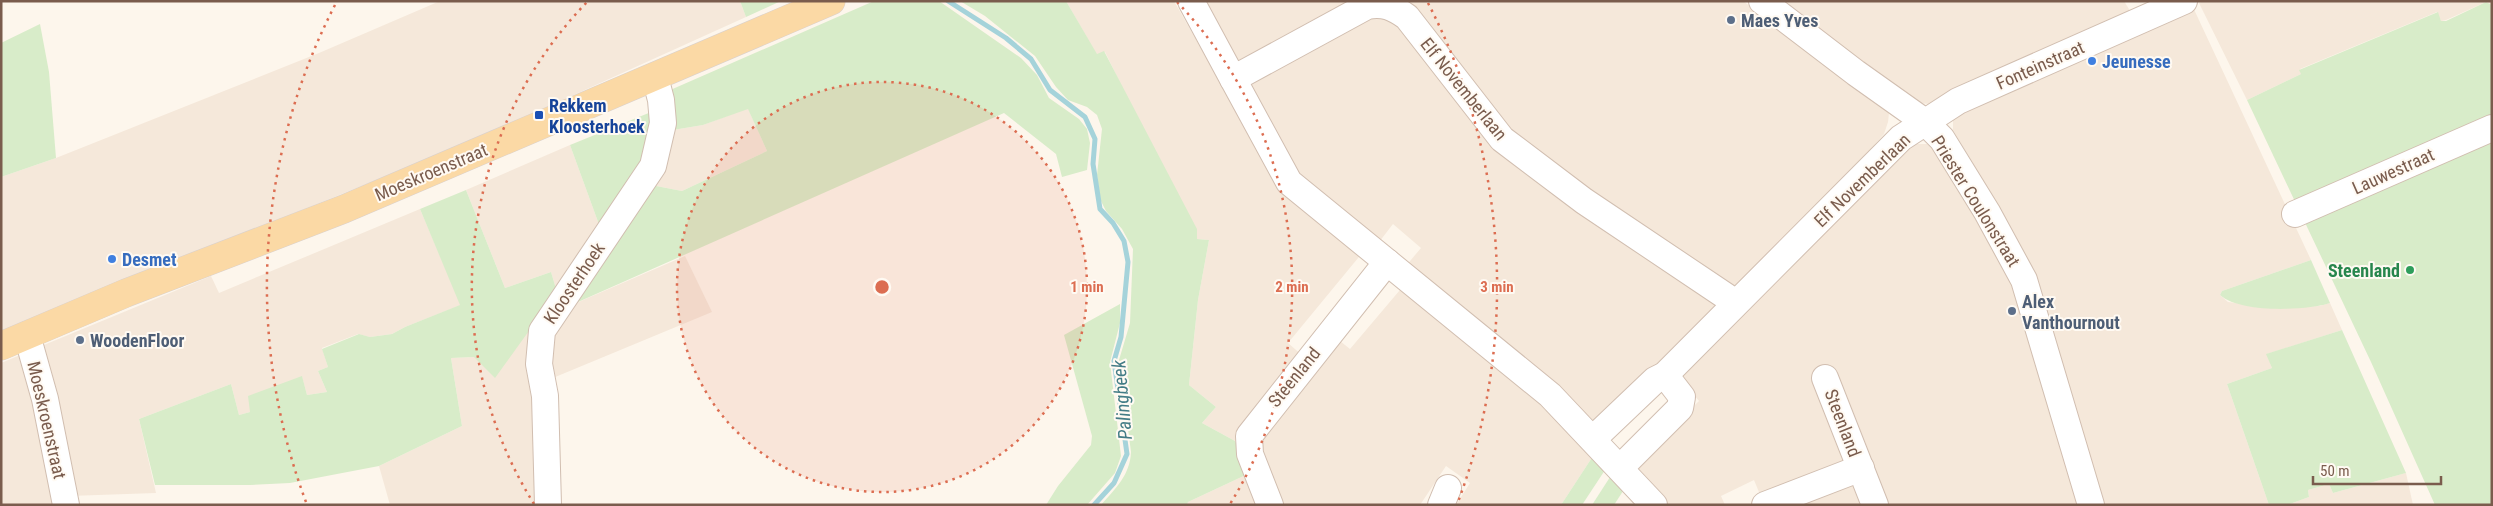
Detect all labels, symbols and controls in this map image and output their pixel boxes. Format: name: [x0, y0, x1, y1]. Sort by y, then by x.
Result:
place label: Maes Yves: [1741, 10, 1818, 31]
marker: Maes Yves: [1725, 14, 1737, 26]
street label: Elf Novemberlaan: [1416, 34, 1512, 144]
street label: Fonteinstraat: [1993, 36, 2087, 94]
place label: Jeunesse: [2102, 51, 2171, 72]
marker: Jeunesse: [2086, 55, 2098, 67]
place label: Rekkem Kloosterhoek: [549, 95, 645, 137]
marker: Rekkem Kloosterhoek: [533, 109, 545, 121]
street label: Elf Novemberlaan: [1810, 129, 1914, 231]
street label: Priester Coulonstraat: [1927, 132, 2025, 270]
street label: Moeskroenstraat: [372, 139, 490, 205]
street label: Lauwestraat: [2349, 144, 2437, 198]
street label: Kloosterhoek: [539, 238, 609, 328]
place label: Desmet: [122, 249, 177, 270]
marker: Desmet: [106, 253, 118, 265]
place label: Steenland: [2328, 260, 2400, 281]
marker: Steenland: [2404, 264, 2416, 276]
centre of rings: [873, 278, 891, 296]
text: 1 min: [1070, 278, 1104, 296]
text: 2 min: [1275, 278, 1309, 296]
text: 3 min: [1480, 278, 1514, 296]
place label: Alex Vanthournout: [2022, 291, 2120, 333]
marker: Alex Vanthournout: [2006, 305, 2018, 317]
place label: WoodenFloor: [90, 330, 185, 351]
marker: WoodenFloor: [74, 334, 86, 346]
street label: Steenland: [1264, 343, 1324, 411]
water label: Palingbeek: [1107, 358, 1137, 441]
street label: Moeskroenstraat: [23, 359, 71, 481]
street label: Steenland: [1821, 386, 1865, 460]
scale bar: [2313, 454, 2440, 486]
text: 50 m: [2320, 462, 2350, 480]

